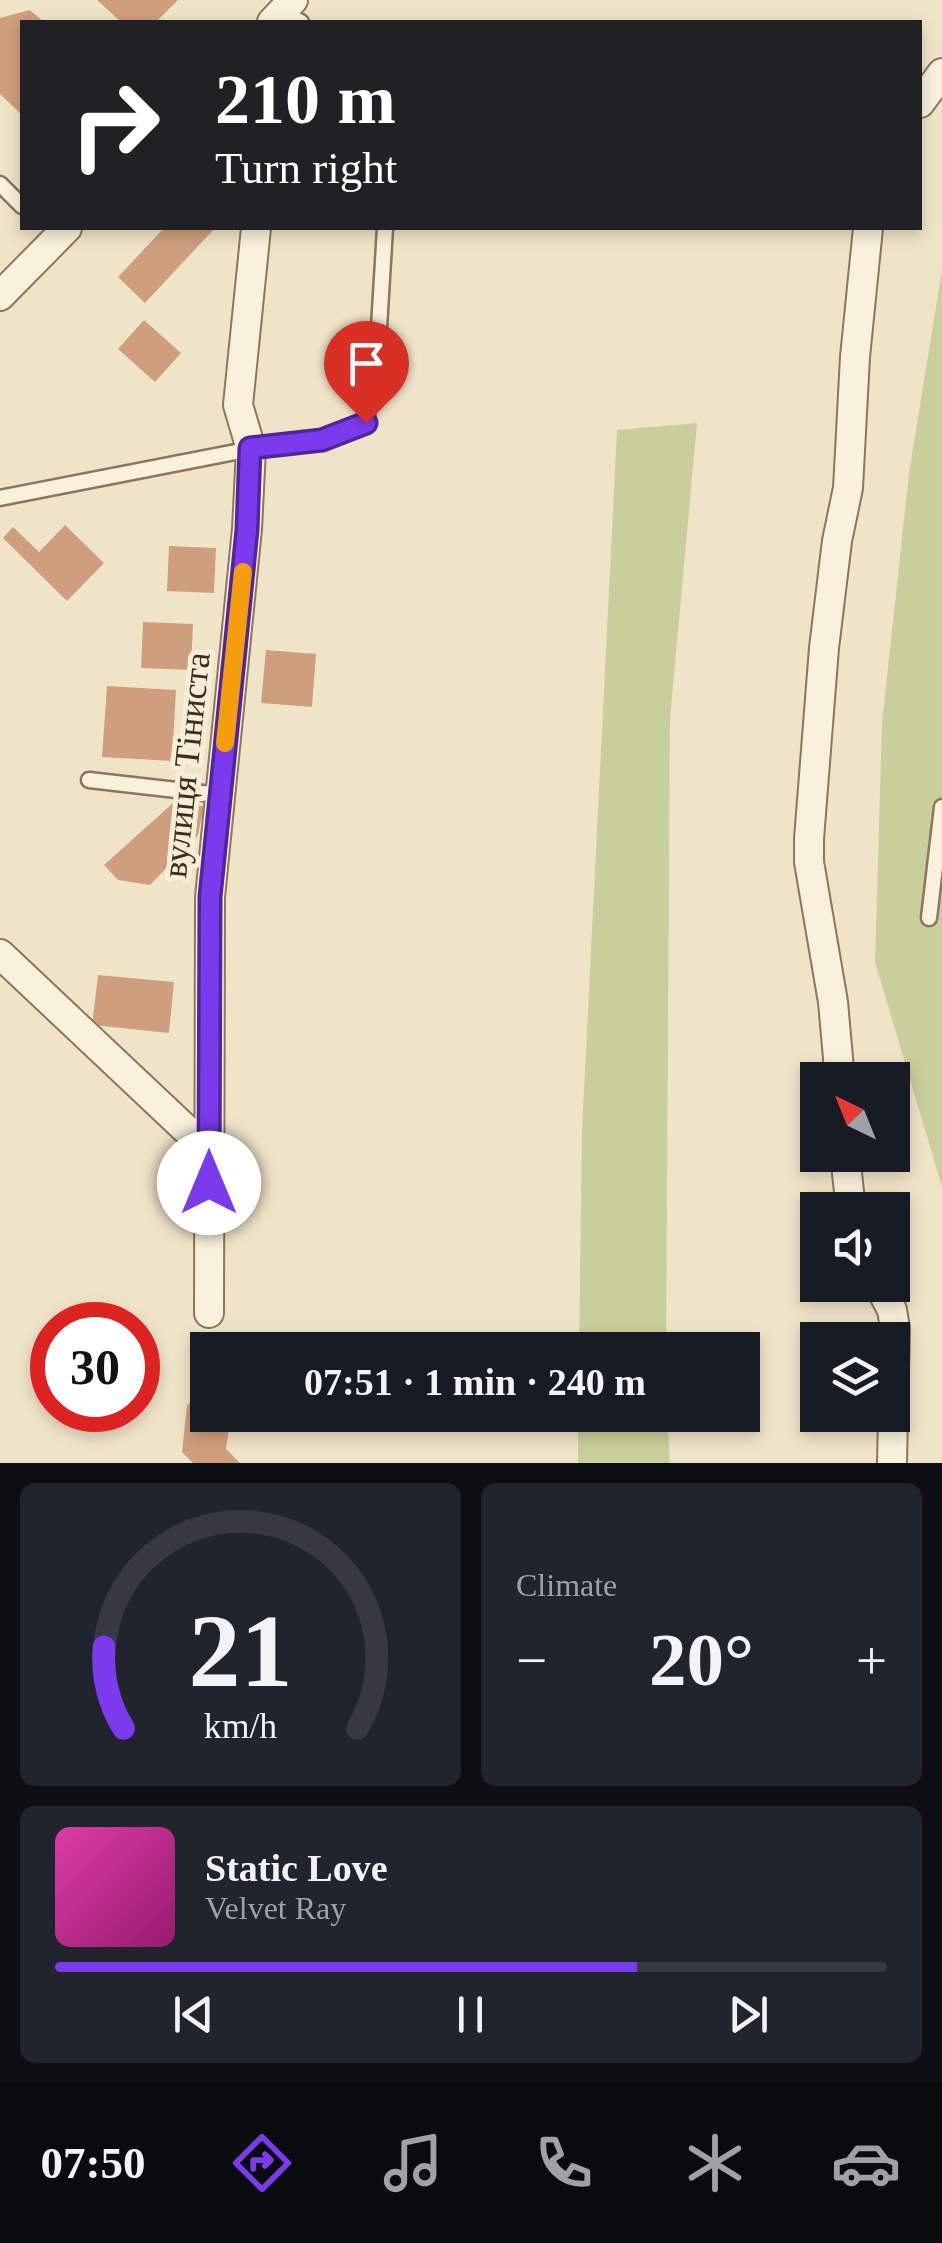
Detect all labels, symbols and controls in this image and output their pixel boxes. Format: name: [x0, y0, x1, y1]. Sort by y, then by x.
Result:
icon: right: [50, 60, 180, 190]
text: 210 m: [215, 61, 396, 138]
text: Turn right: [215, 143, 397, 193]
pin: [324, 321, 409, 424]
icon: arrive: [339, 336, 394, 391]
street label: вулиця Тіниста: [155, 650, 218, 880]
north arrow: [800, 1062, 910, 1172]
map controls: [800, 1062, 910, 1432]
position arrow: [157, 1131, 261, 1235]
button: sound: [800, 1192, 910, 1302]
speed limit sign: 30: [30, 1302, 160, 1432]
button: layers: [800, 1322, 910, 1432]
text: 07:51 · 1 min · 240 m: [304, 1361, 646, 1403]
text: Climate: [516, 1567, 617, 1603]
text: 21: [189, 1593, 293, 1708]
text: 20°: [649, 1618, 754, 1701]
text: −: [516, 1630, 547, 1691]
text: +: [856, 1630, 887, 1691]
text: km/h: [204, 1706, 277, 1746]
text: Static Love: [205, 1847, 388, 1889]
text: Velvet Ray: [205, 1890, 346, 1926]
icon: previous: [166, 1987, 221, 2042]
icon: pause: [443, 1987, 498, 2042]
icon: next: [721, 1987, 776, 2042]
icon: directions: [227, 2128, 297, 2198]
icon: music: [378, 2128, 448, 2198]
icon: phone: [529, 2128, 599, 2198]
icon: climate: [680, 2128, 750, 2198]
icon: car: [831, 2128, 901, 2198]
text: 07:50: [41, 2138, 146, 2188]

